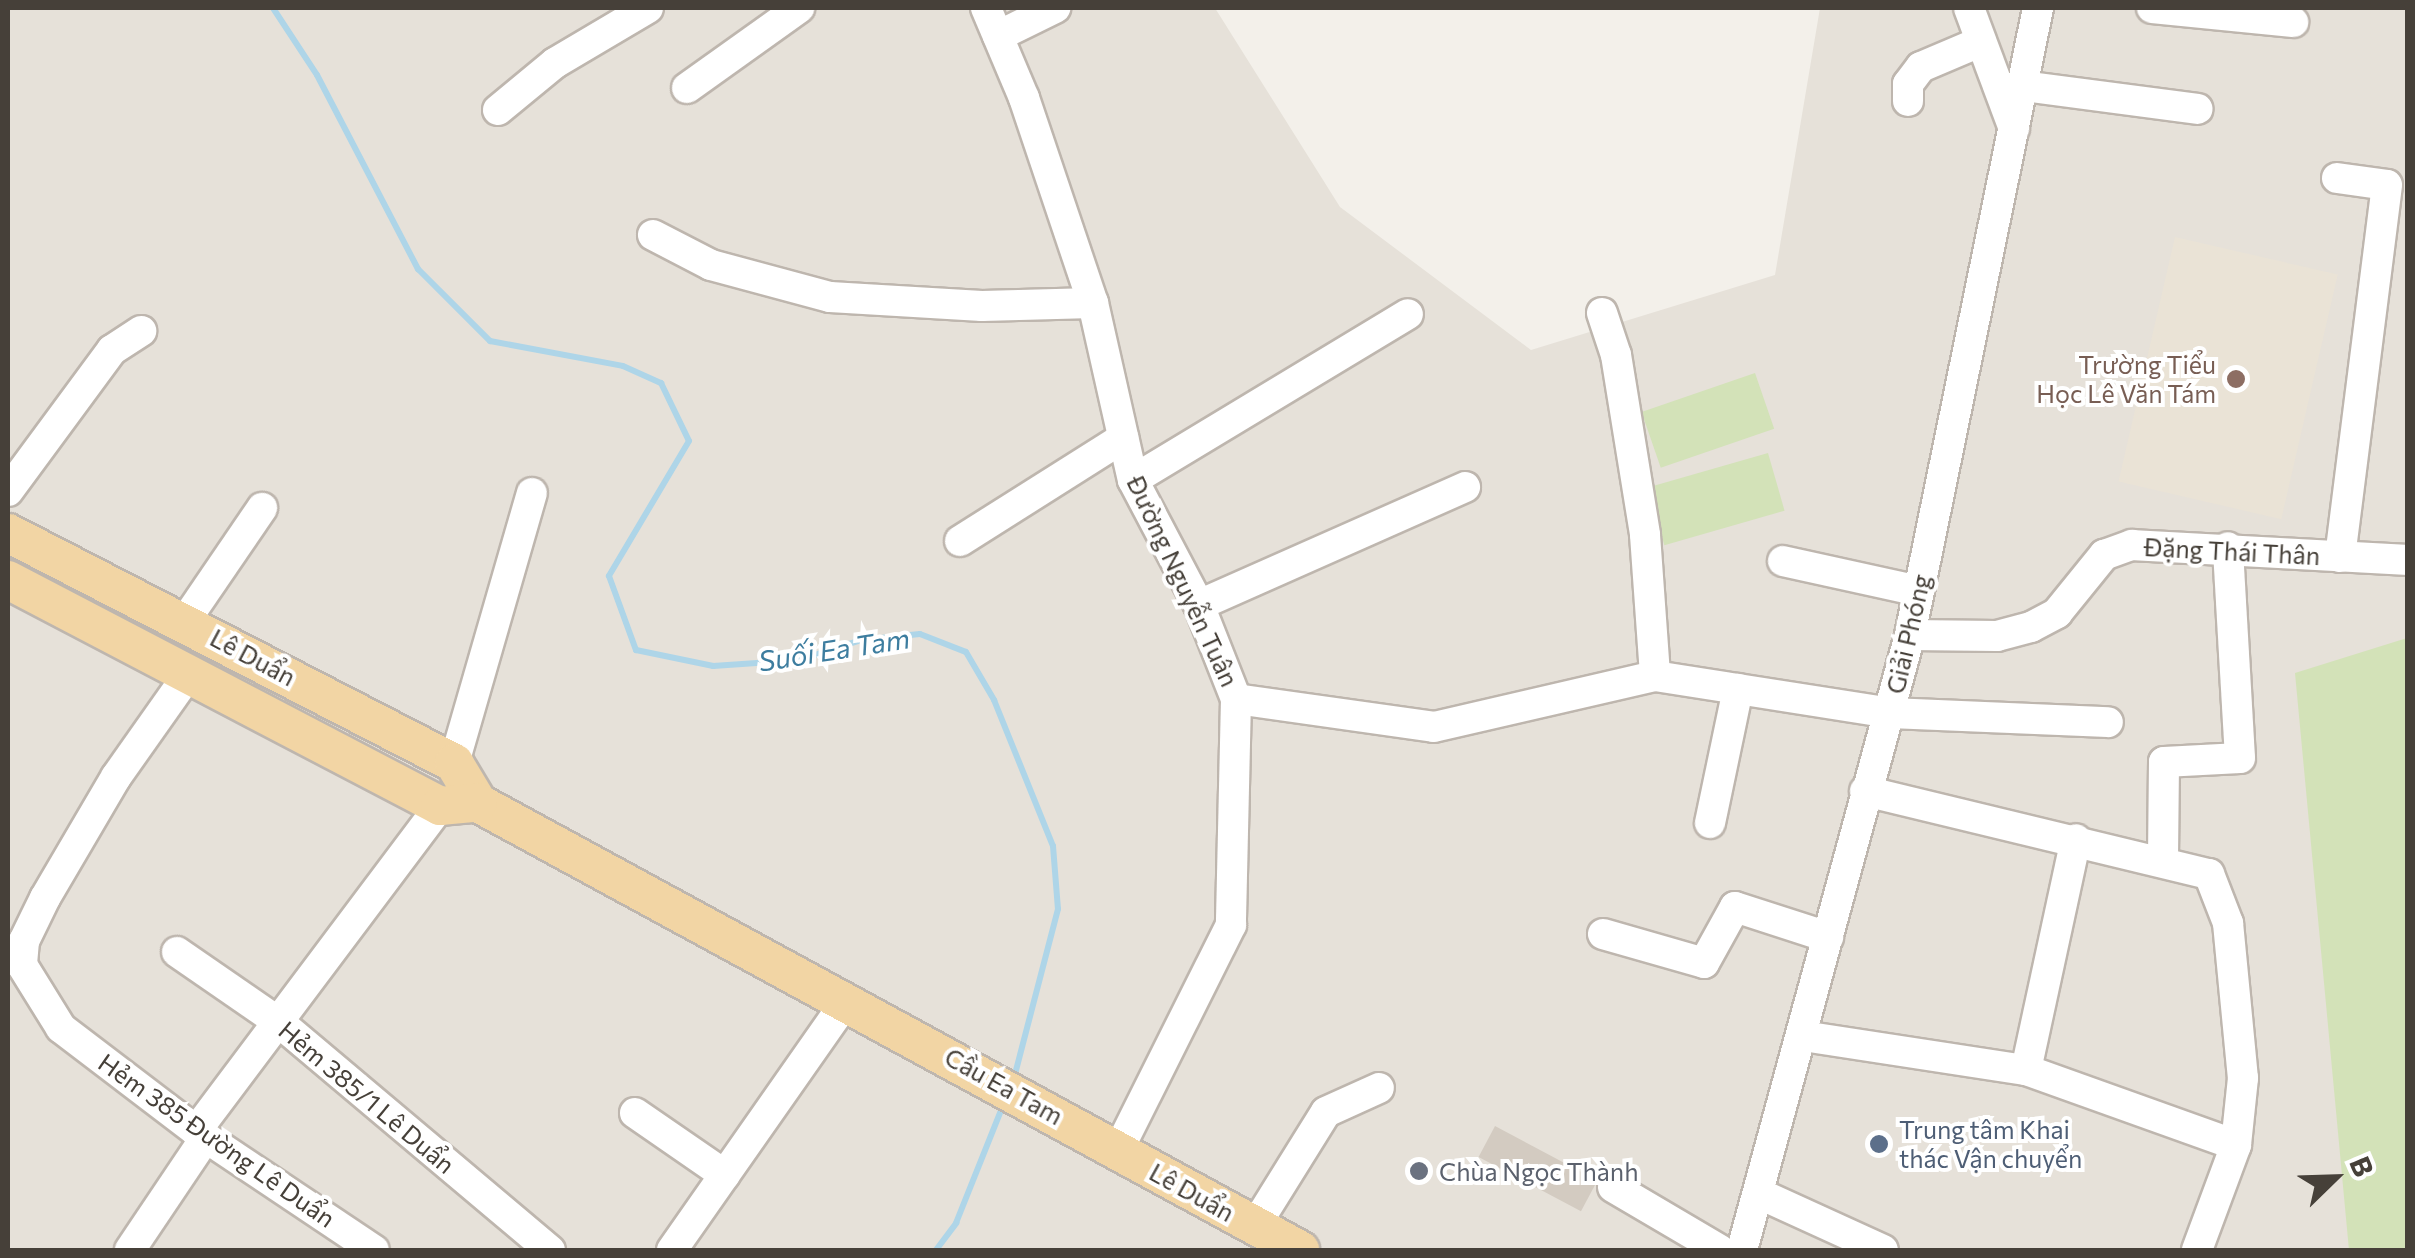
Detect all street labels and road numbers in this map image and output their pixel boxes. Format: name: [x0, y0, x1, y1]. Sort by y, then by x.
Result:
street label: Đường Nguyễn Tuân: [1121, 471, 1245, 691]
street label: Đặng Thái Thân: [2143, 531, 2321, 571]
street label: Giải Phóng: [1880, 571, 1936, 697]
street label: Lê Duẩn: [205, 622, 301, 692]
street label: Hẻm 385/1 Lê Duẩn: [273, 1015, 461, 1179]
street label: Cầu Ea Tam: [940, 1041, 1068, 1131]
street label: Hẻm 385 Đường Lê Duẩn: [93, 1047, 341, 1233]
street label: Lê Duẩn: [1145, 1157, 1239, 1227]

